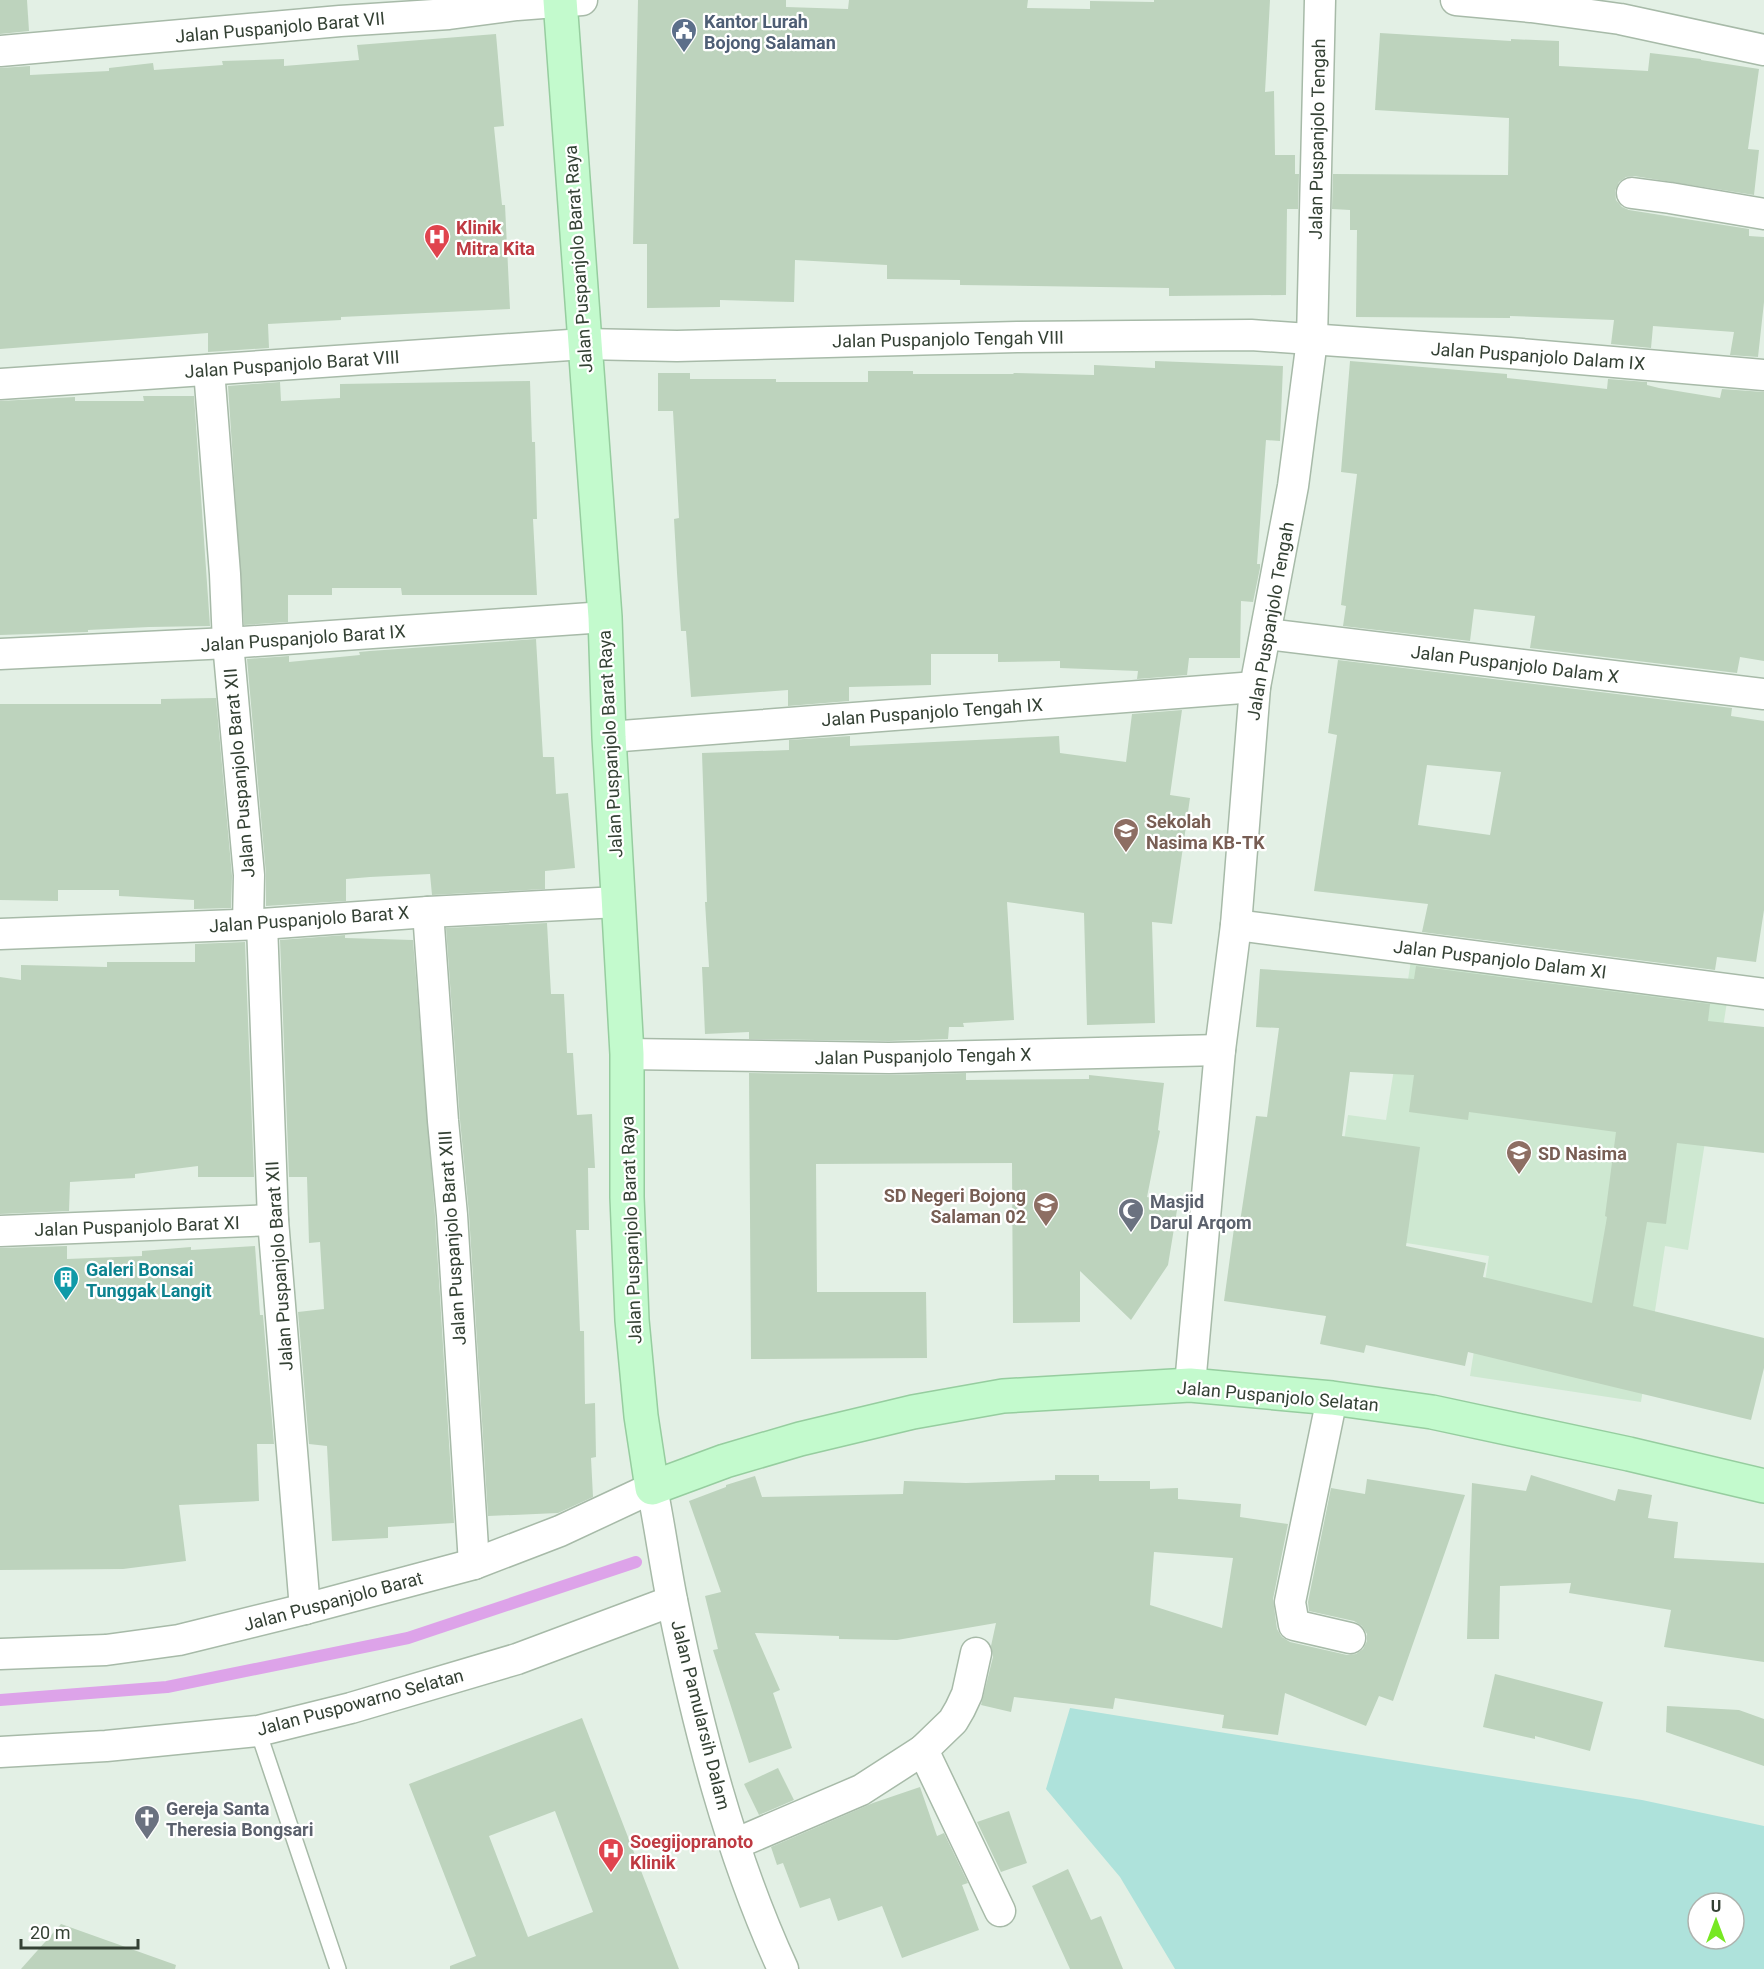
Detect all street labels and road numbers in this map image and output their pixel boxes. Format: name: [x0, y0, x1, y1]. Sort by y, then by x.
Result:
street label: Jalan Puspanjolo Barat VII: [174, 7, 386, 47]
street label: Jalan Puspanjolo Tengah: [1305, 38, 1329, 240]
street label: Jalan Puspanjolo Barat Raya: [560, 144, 596, 374]
street label: Jalan Puspanjolo Tengah VIII: [832, 326, 1064, 352]
street label: Jalan Puspanjolo Dalam IX: [1430, 338, 1646, 374]
street label: Jalan Puspanjolo Barat VIII: [184, 346, 400, 382]
street label: Jalan Puspanjolo Tengah: [1242, 520, 1298, 722]
street label: Jalan Puspanjolo Barat IX: [200, 620, 406, 656]
street label: Jalan Puspanjolo Barat Raya: [594, 629, 626, 859]
street label: Jalan Puspanjolo Dalam X: [1410, 641, 1620, 687]
street label: Jalan Puspanjolo Barat XII: [219, 667, 259, 879]
street label: Jalan Puspanjolo Tengah IX: [821, 694, 1043, 730]
street label: Jalan Puspanjolo Barat X: [208, 902, 410, 936]
street label: Jalan Puspanjolo Dalam XI: [1392, 936, 1608, 982]
street label: Jalan Puspanjolo Tengah X: [814, 1044, 1032, 1068]
street label: Jalan Puspanjolo Barat Raya: [617, 1116, 645, 1344]
street label: Jalan Puspanjolo Barat XIII: [434, 1130, 470, 1346]
street label: Jalan Puspanjolo Barat XII: [261, 1160, 297, 1372]
street label: Jalan Puspanjolo Barat XI: [34, 1212, 240, 1240]
street label: Jalan Puspanjolo Selatan: [1176, 1377, 1380, 1415]
street label: Jalan Puspanjolo Barat: [241, 1567, 425, 1635]
street label: Jalan Pamularsih Dalam: [667, 1618, 735, 1812]
street label: Jalan Puspowarno Selatan: [254, 1664, 466, 1740]

